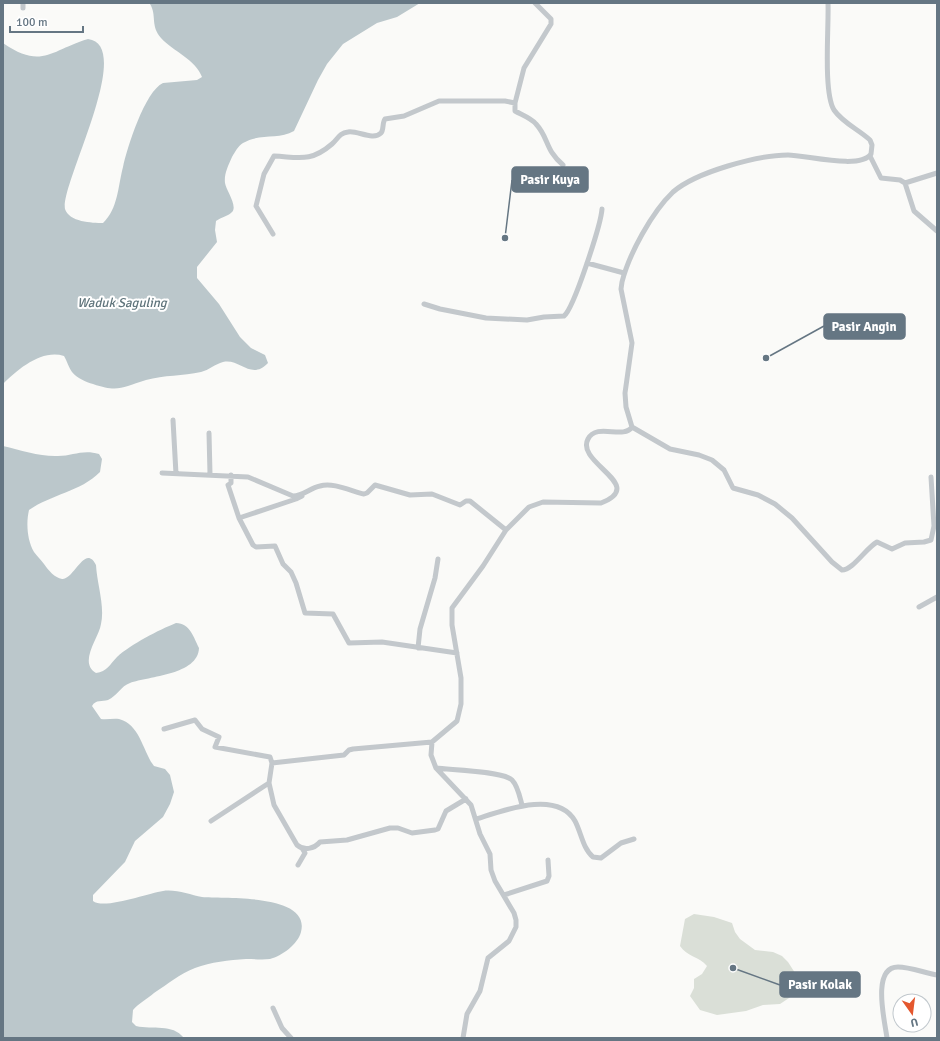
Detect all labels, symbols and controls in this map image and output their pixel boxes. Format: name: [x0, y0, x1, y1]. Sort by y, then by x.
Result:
scale bar: [10, 8, 83, 34]
text: 100 m: [16, 15, 48, 30]
callout: Pasir Kuya: [512, 167, 588, 192]
text: Pasir Kuya: [520, 172, 580, 188]
water label: Waduk Saguling: [77, 295, 168, 311]
callout: Pasir Angin: [824, 314, 905, 339]
text: Pasir Angin: [831, 319, 897, 335]
callout: Pasir Kolak: [780, 972, 860, 997]
text: Pasir Kolak: [788, 977, 852, 993]
north arrow: [892, 993, 932, 1033]
text: U: [909, 1015, 919, 1029]

